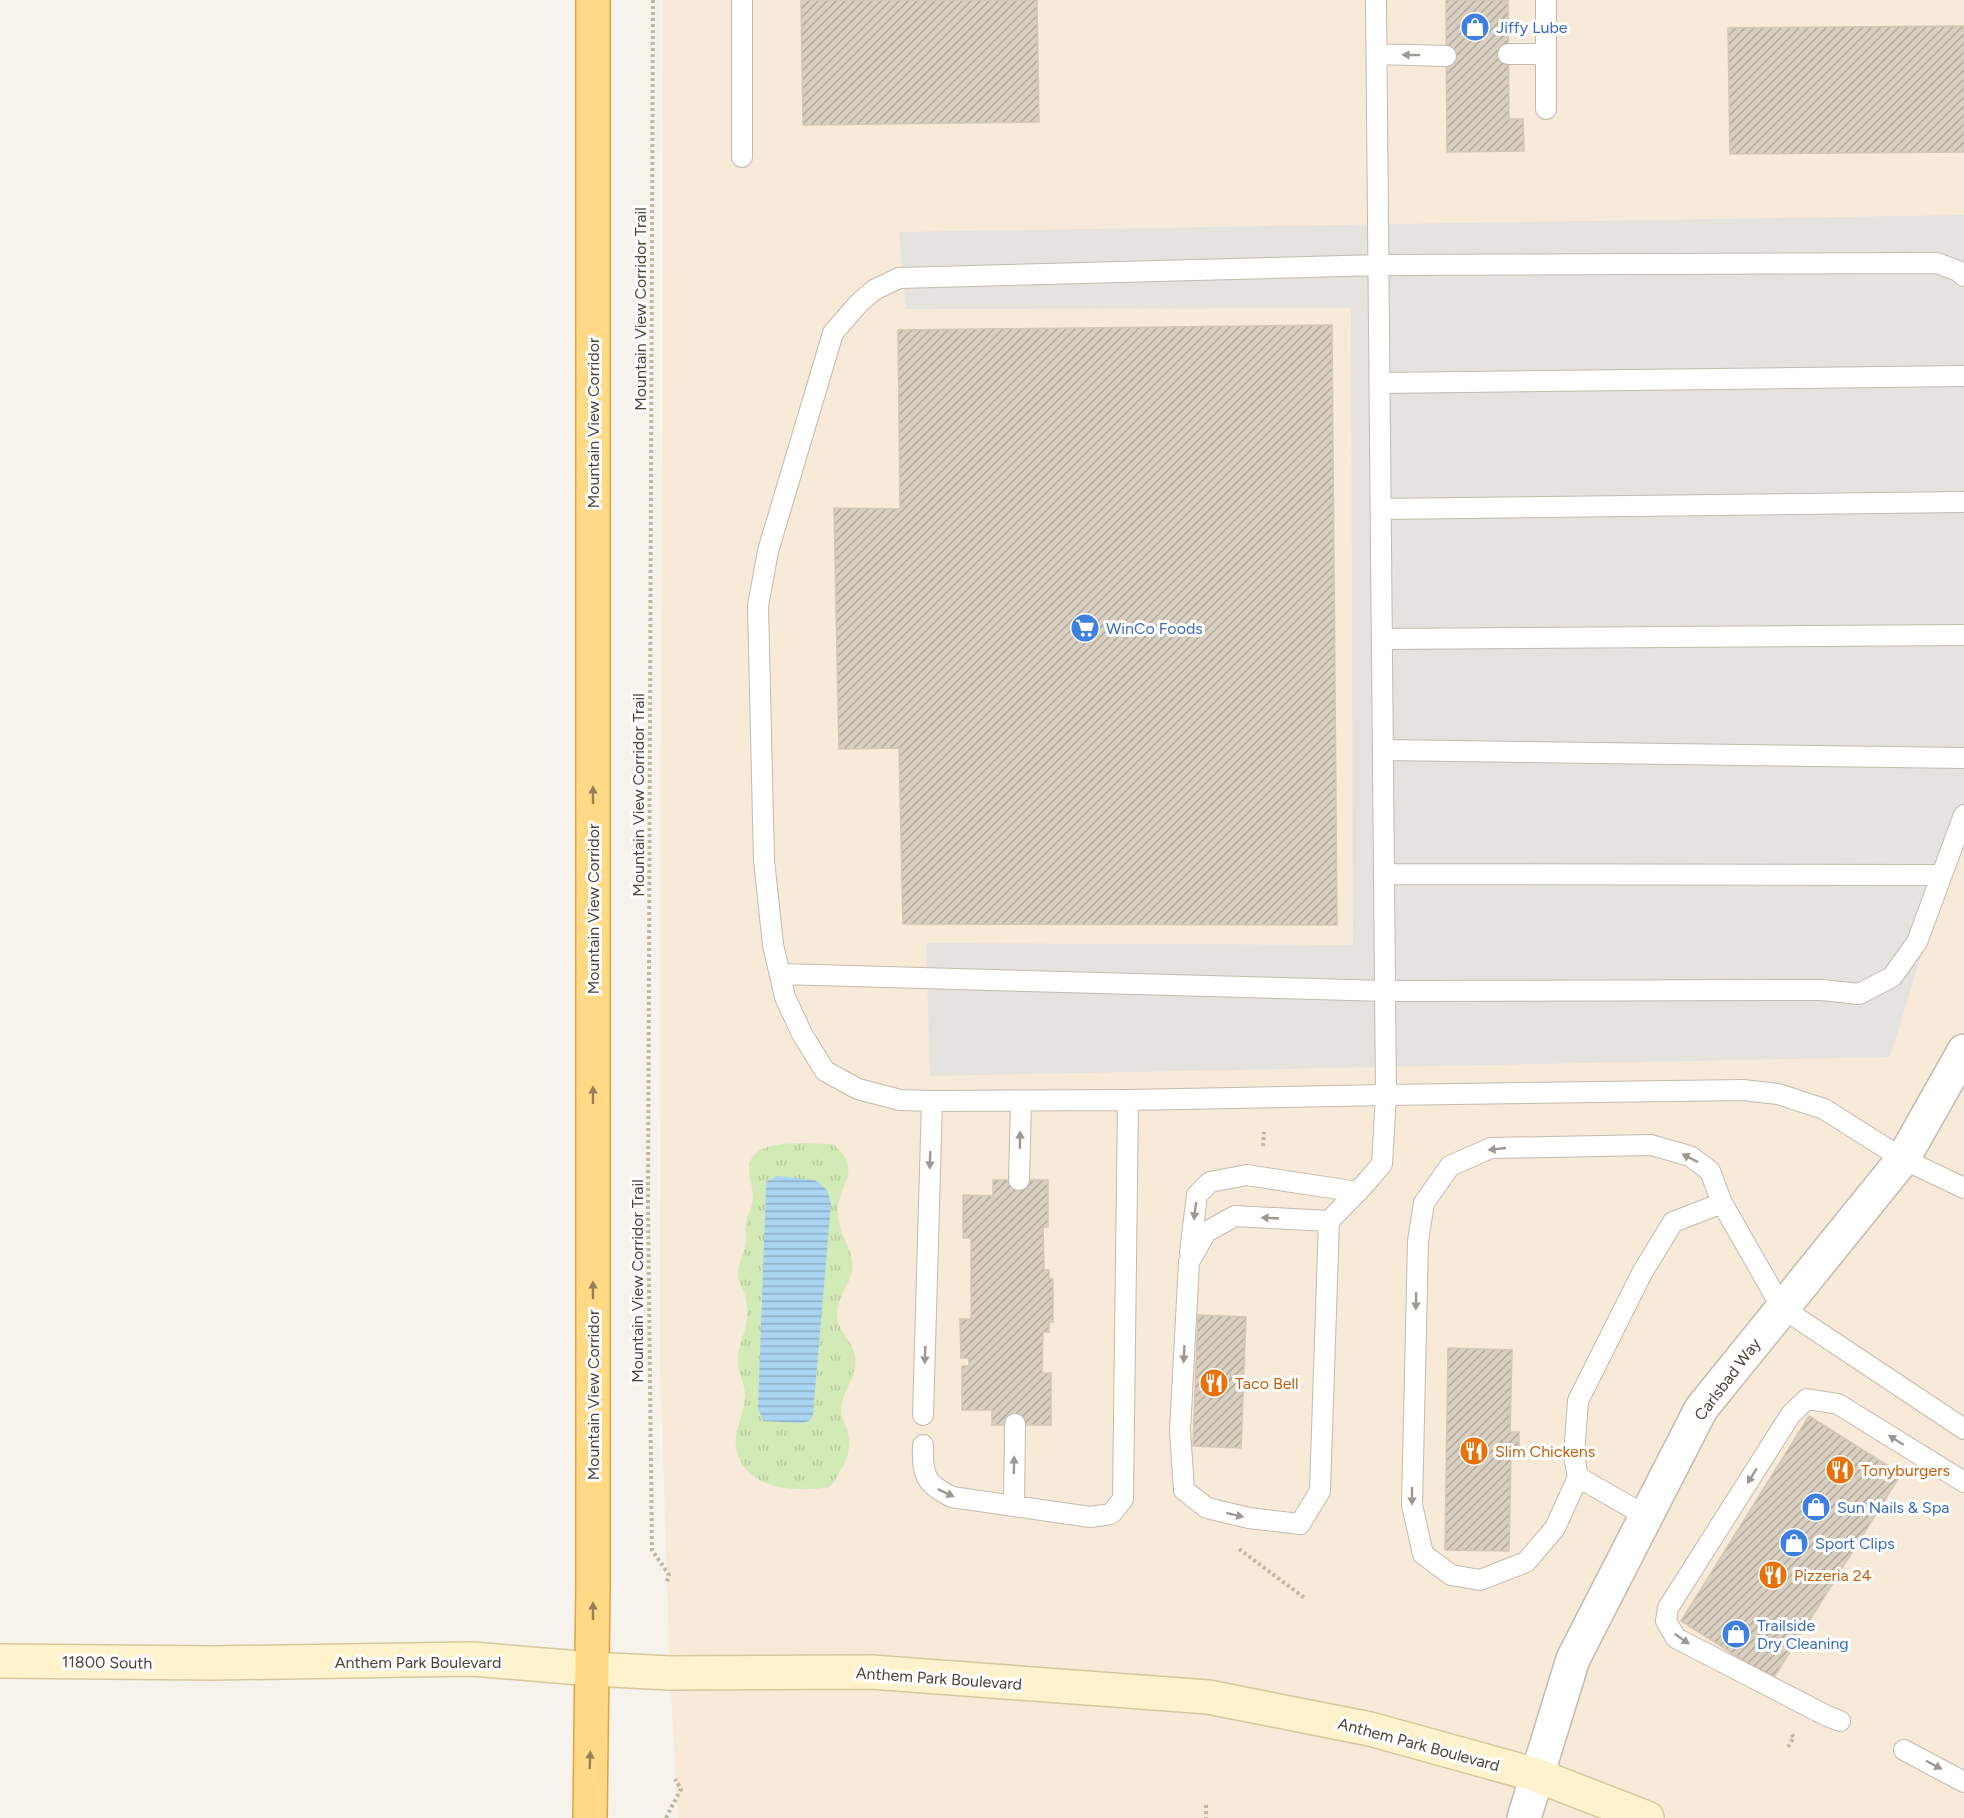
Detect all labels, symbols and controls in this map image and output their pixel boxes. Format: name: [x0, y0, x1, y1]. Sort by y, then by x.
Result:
shop icon: Jiffy Lube: [1459, 11, 1491, 43]
place label: Jiffy Lube: [1496, 18, 1568, 37]
one-way arrow: [1402, 51, 1421, 60]
street label: Mountain View Corridor Trail: [631, 207, 650, 411]
street label: Mountain View Corridor: [584, 337, 603, 508]
supermarket icon: WinCo Foods: [1069, 612, 1101, 644]
place label: WinCo Foods: [1106, 619, 1203, 638]
street label: Mountain View Corridor Trail: [629, 693, 648, 897]
one-way arrow: [588, 785, 598, 804]
street label: Mountain View Corridor: [584, 823, 603, 994]
one-way arrow: [588, 1085, 598, 1104]
one-way arrow: [1015, 1131, 1025, 1150]
one-way arrow: [1488, 1144, 1507, 1154]
one-way arrow: [925, 1150, 935, 1169]
one-way arrow: [1681, 1153, 1698, 1163]
street label: Mountain View Corridor Trail: [628, 1179, 647, 1383]
one-way arrow: [1191, 1202, 1200, 1221]
one-way arrow: [1261, 1213, 1280, 1222]
one-way arrow: [588, 1280, 598, 1299]
one-way arrow: [1411, 1292, 1421, 1311]
street label: Mountain View Corridor: [584, 1309, 603, 1480]
street label: Carlsbad Way: [1690, 1334, 1765, 1424]
one-way arrow: [1179, 1344, 1188, 1363]
one-way arrow: [920, 1345, 929, 1364]
restaurant icon: Taco Bell: [1198, 1367, 1230, 1399]
place label: Taco Bell: [1235, 1374, 1298, 1393]
one-way arrow: [1888, 1434, 1905, 1445]
restaurant icon: Slim Chickens: [1458, 1435, 1490, 1467]
place label: Slim Chickens: [1495, 1442, 1595, 1461]
restaurant icon: Tonyburgers: [1824, 1454, 1856, 1486]
one-way arrow: [1010, 1456, 1019, 1475]
place label: Tonyburgers: [1861, 1461, 1950, 1480]
one-way arrow: [1746, 1467, 1758, 1483]
one-way arrow: [1407, 1487, 1417, 1506]
one-way arrow: [937, 1489, 954, 1498]
shop icon: Sun Nails & Spa: [1800, 1491, 1832, 1523]
place label: Sun Nails & Spa: [1837, 1498, 1950, 1517]
one-way arrow: [1226, 1510, 1244, 1520]
shop icon: Sport Clips: [1778, 1527, 1810, 1559]
place label: Sport Clips: [1815, 1534, 1895, 1553]
restaurant icon: Pizzeria 24: [1757, 1559, 1789, 1591]
place label: Pizzeria 24: [1794, 1566, 1872, 1585]
one-way arrow: [588, 1601, 598, 1620]
place label: Trailside Dry Cleaning: [1757, 1616, 1849, 1653]
shop icon: Trailside Dry Cleaning: [1720, 1618, 1752, 1650]
one-way arrow: [1673, 1634, 1690, 1645]
street label: 11800 South: [62, 1652, 152, 1673]
street label: Anthem Park Boulevard: [335, 1653, 501, 1672]
street label: Anthem Park Boulevard: [855, 1663, 1023, 1694]
street label: Anthem Park Boulevard: [1336, 1714, 1502, 1775]
one-way arrow: [585, 1750, 595, 1769]
one-way arrow: [1926, 1760, 1943, 1770]

